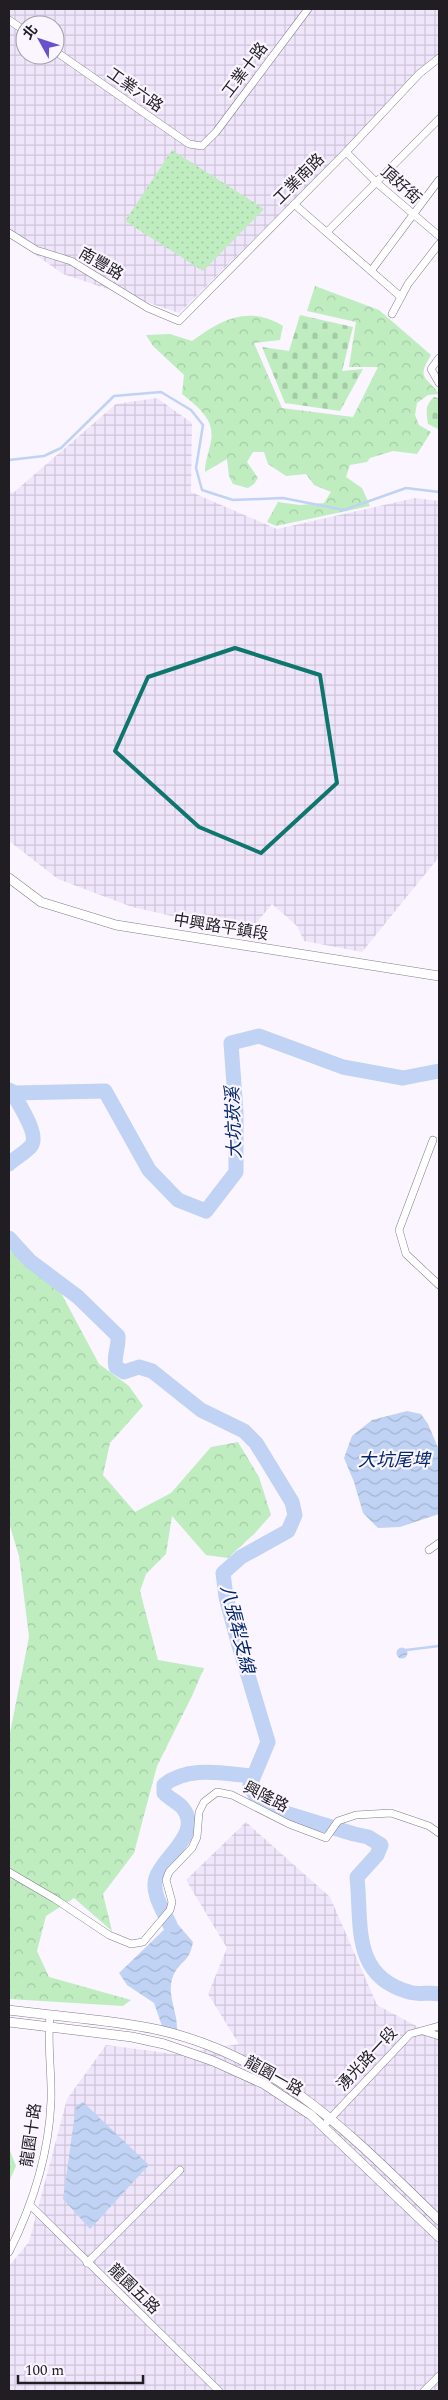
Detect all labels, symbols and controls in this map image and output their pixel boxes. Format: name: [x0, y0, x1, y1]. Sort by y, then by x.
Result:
north arrow: [15, 15, 65, 65]
text: 北: [18, 20, 43, 44]
street label: 工業十路: [216, 37, 274, 103]
street label: 工業六路: [102, 62, 168, 118]
street label: 工業南路: [268, 148, 330, 210]
street label: 頂好街: [375, 160, 427, 210]
street label: 南豐路: [74, 242, 128, 286]
street label: 中興路平鎮段: [172, 908, 270, 946]
water label: 大坑崁溪: [219, 1084, 249, 1159]
water label: 大坑尾埤: [358, 1447, 432, 1474]
water label: 八張犁支線: [213, 1582, 261, 1678]
street label: 興隆路: [239, 1775, 293, 1819]
street label: 湧光路一段: [331, 2022, 403, 2096]
street label: 龍園一路: [240, 2050, 308, 2102]
street label: 龍園十路: [15, 2102, 47, 2168]
street label: 龍園五路: [103, 2258, 165, 2320]
scale bar: [18, 2352, 142, 2384]
text: 100 m: [25, 2359, 64, 2382]

